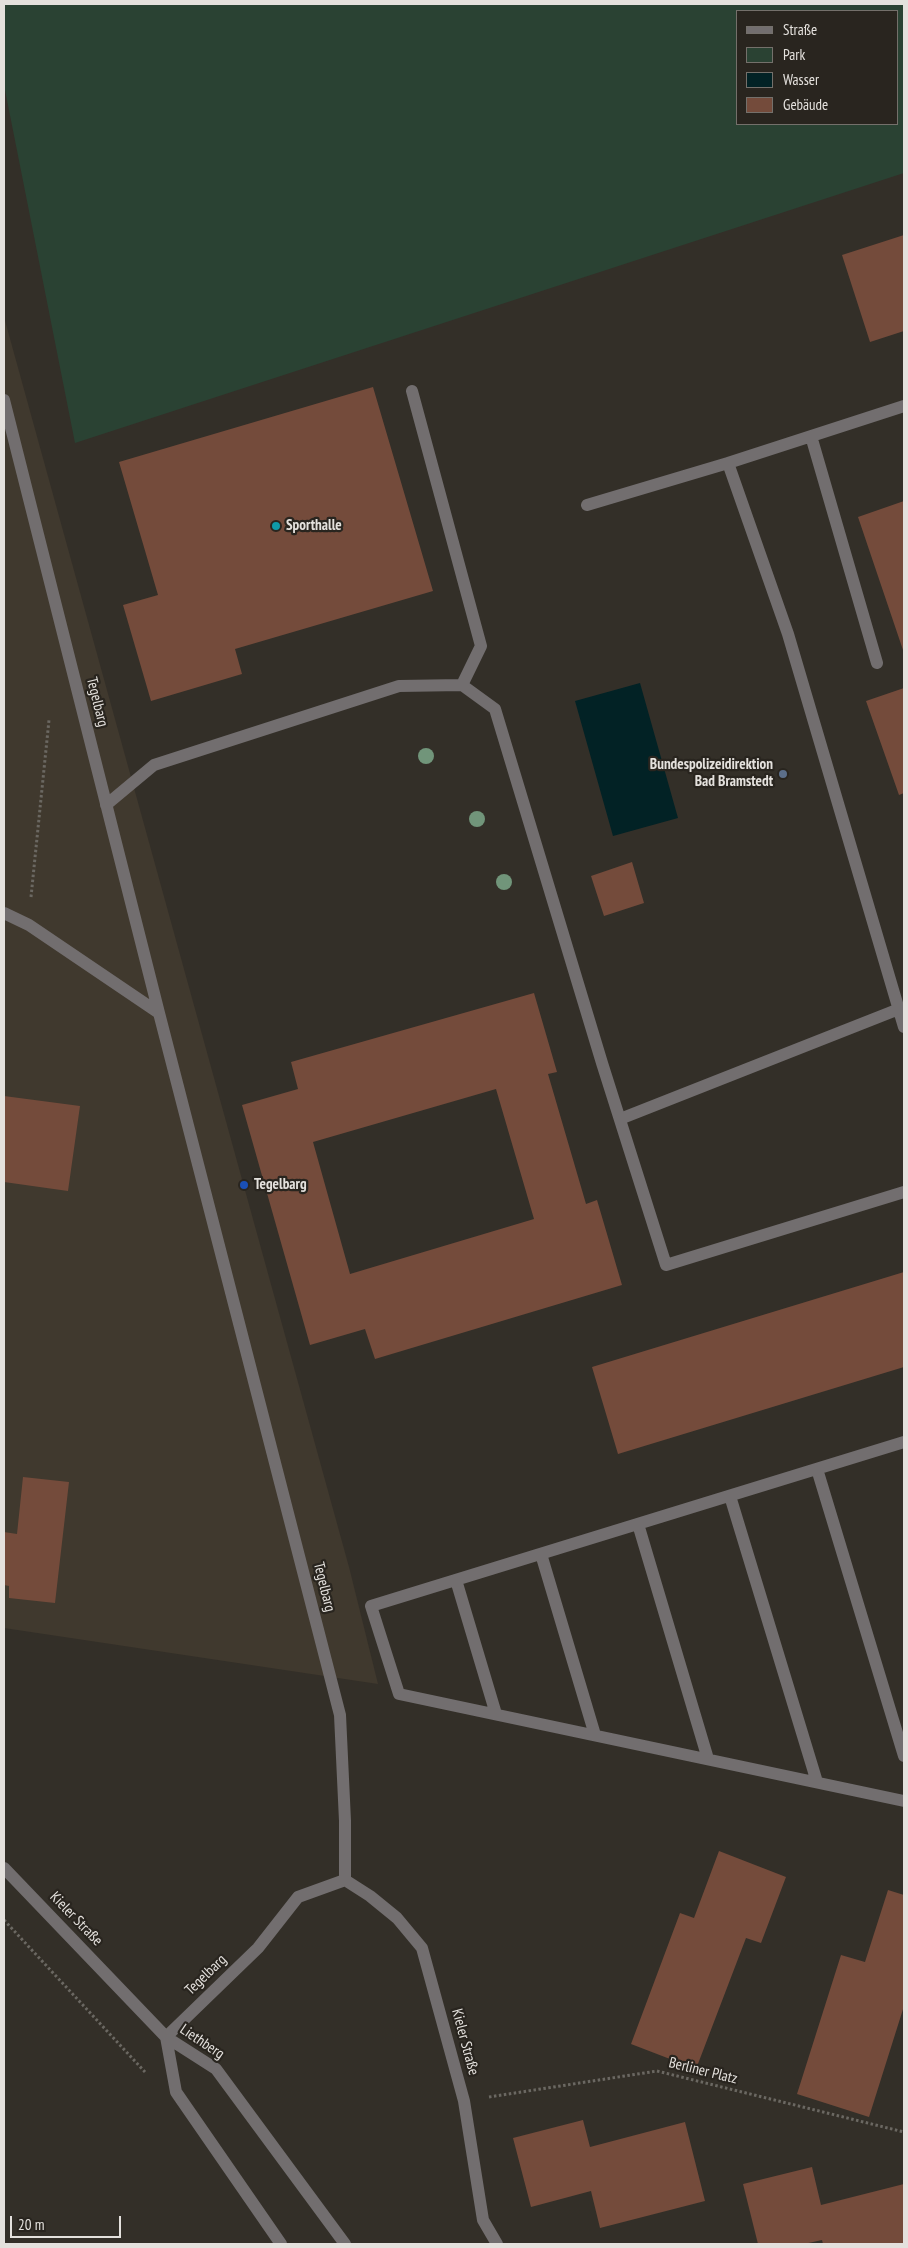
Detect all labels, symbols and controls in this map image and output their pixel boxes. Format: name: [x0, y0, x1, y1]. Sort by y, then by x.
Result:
legend: [736, 10, 898, 125]
text: Straße: [783, 20, 817, 39]
text: Park: [783, 45, 805, 64]
text: Wasser: [783, 70, 819, 89]
text: Gebäude: [783, 95, 828, 114]
place label: Sporthalle: [286, 517, 342, 535]
marker: Sporthalle: [270, 520, 282, 532]
street label: Tegelbarg: [82, 675, 112, 729]
place label: Bundespolizeidirektion Bad Bramstedt: [650, 756, 773, 791]
marker: Bundespolizeidirektion Bad Bramstedt: [777, 768, 789, 780]
place label: Tegelbarg: [254, 1176, 307, 1194]
marker: Tegelbarg: [238, 1179, 250, 1191]
street label: Tegelbarg: [309, 1560, 339, 1614]
street label: Kieler Straße: [46, 1888, 106, 1950]
street label: Tegelbarg: [182, 1951, 230, 1999]
street label: Kieler Straße: [448, 2007, 482, 2077]
street label: Liethberg: [176, 2021, 228, 2063]
street label: Berliner Platz: [667, 2054, 739, 2088]
scale bar: [12, 2206, 124, 2238]
text: 20 m: [18, 2215, 44, 2234]

